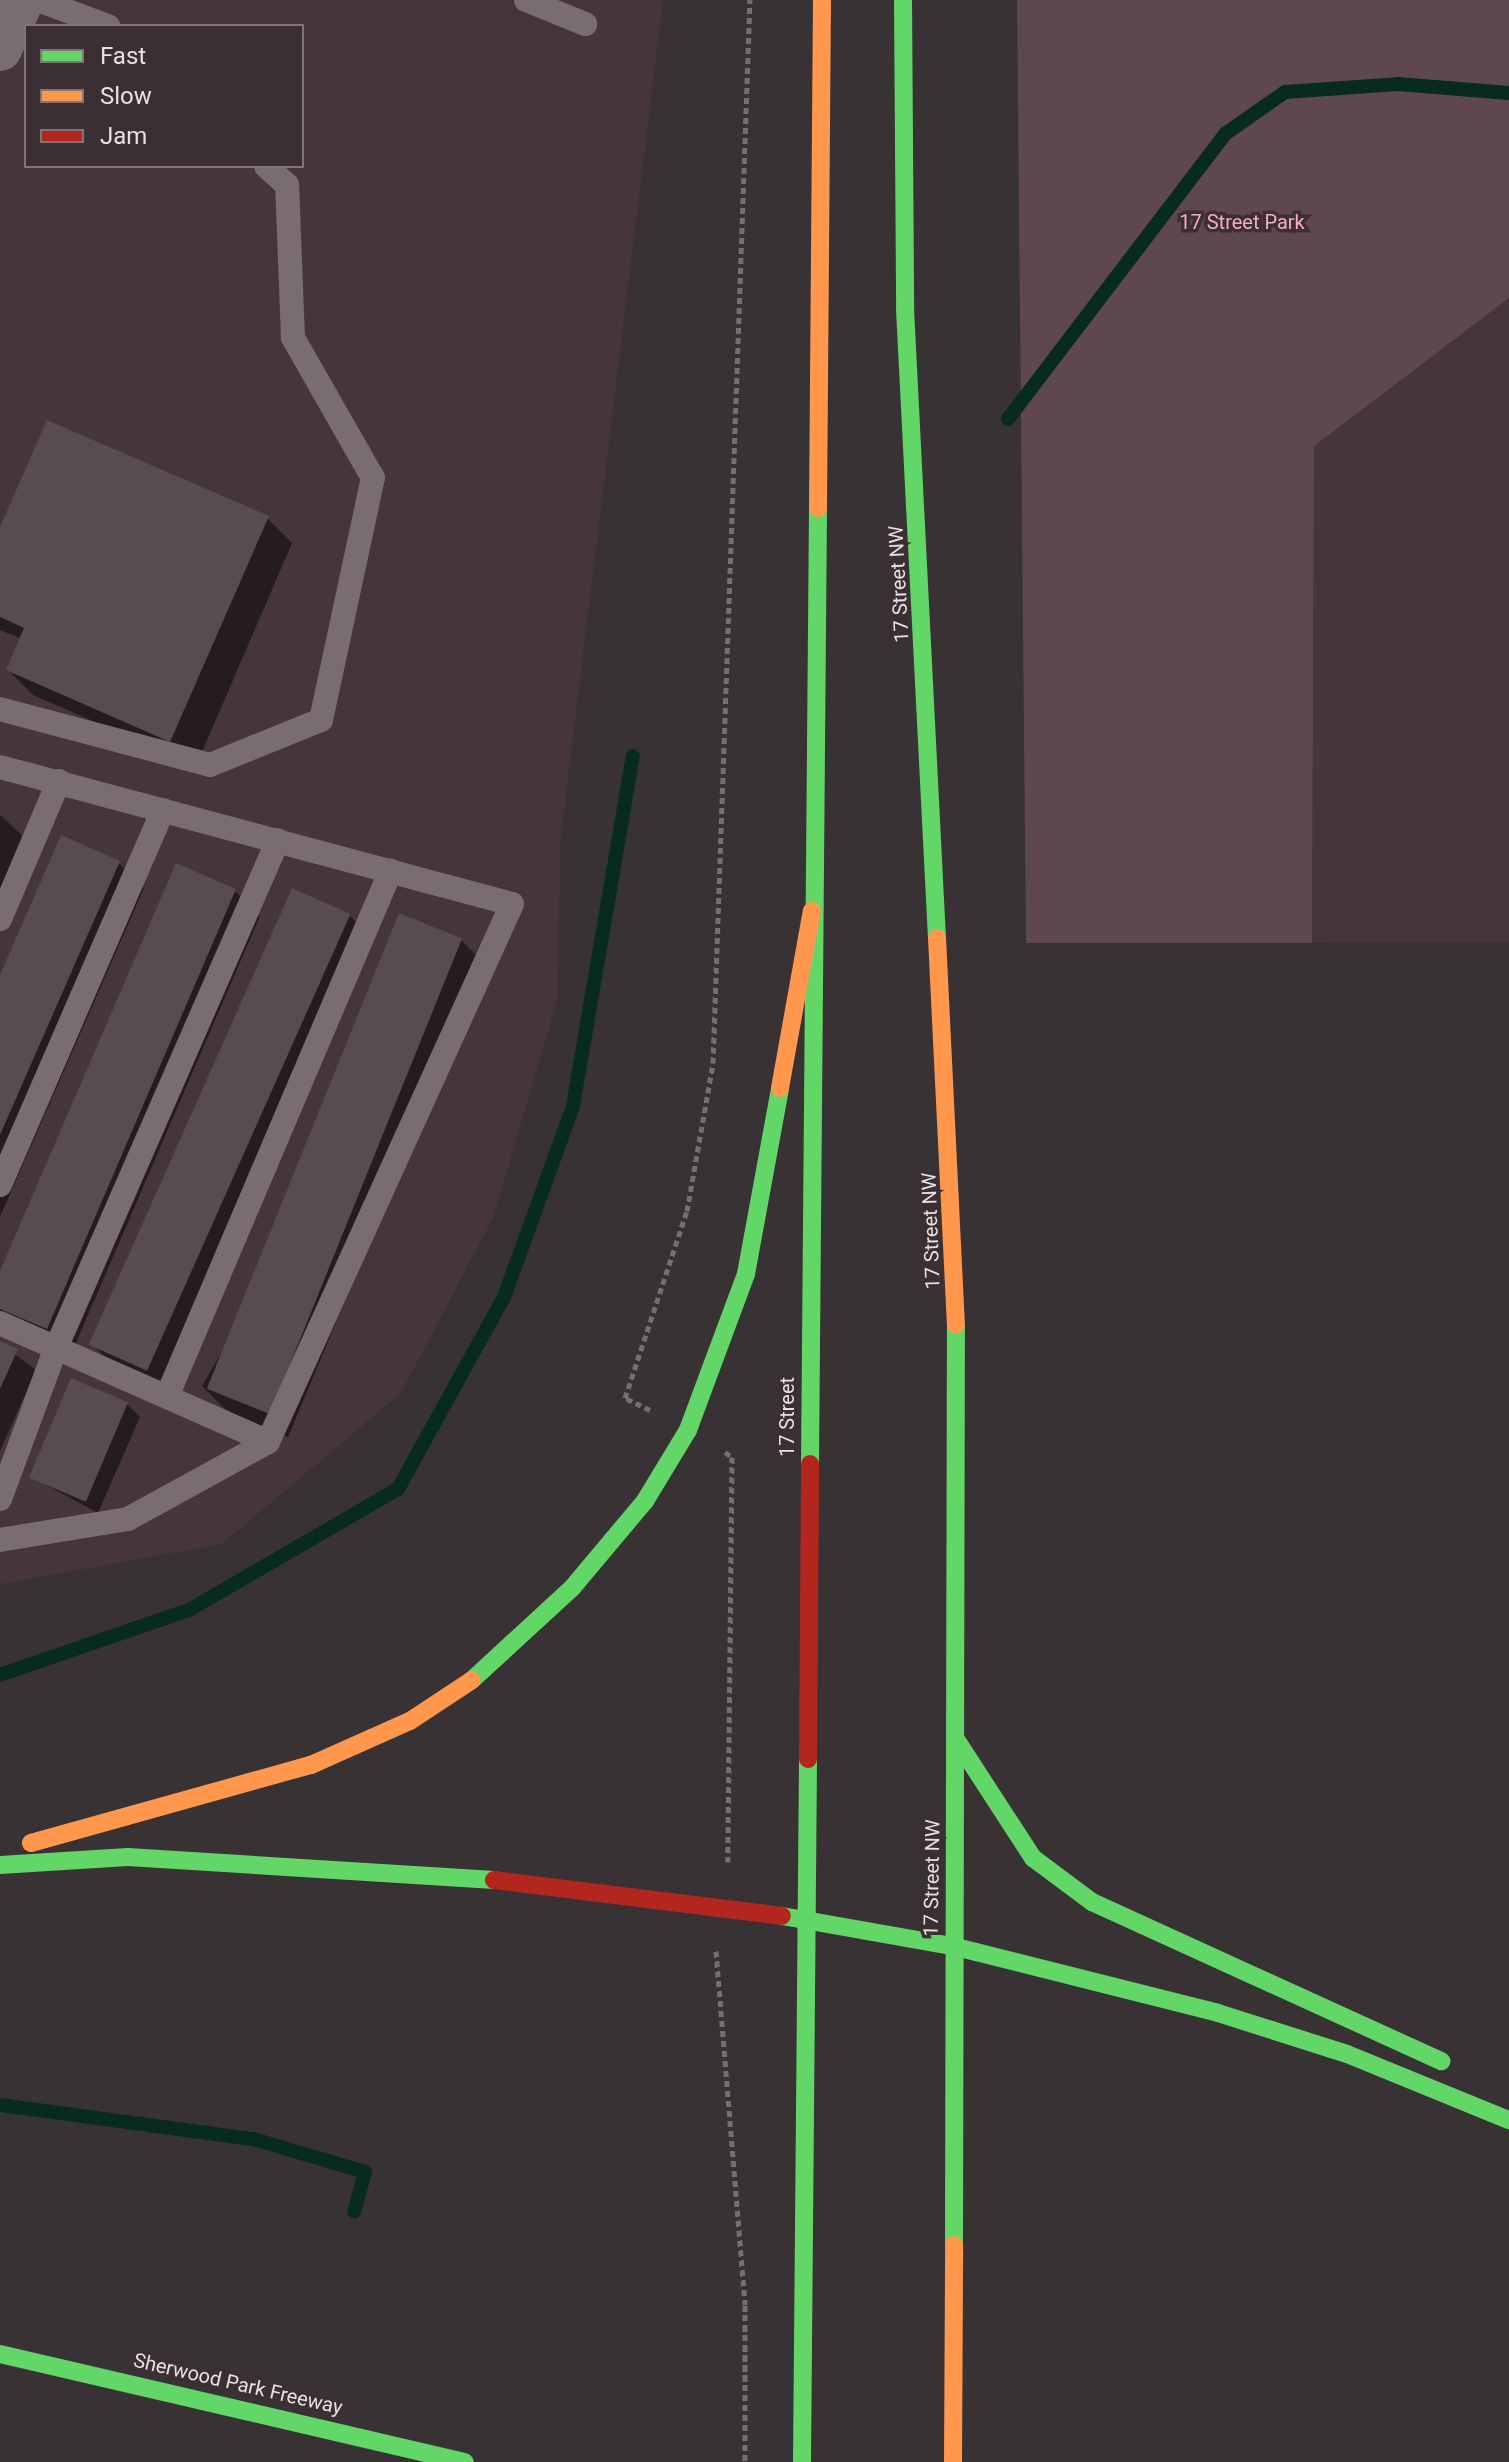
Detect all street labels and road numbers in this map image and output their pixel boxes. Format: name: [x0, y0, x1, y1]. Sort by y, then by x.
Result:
street label: 17 Street NW: [884, 525, 914, 643]
street label: 17 Street NW: [917, 1172, 945, 1290]
street label: 17 Street: [775, 1377, 799, 1457]
street label: 17 Street NW: [919, 1819, 945, 1937]
street label: Sherwood Park Freeway: [131, 2348, 345, 2420]

